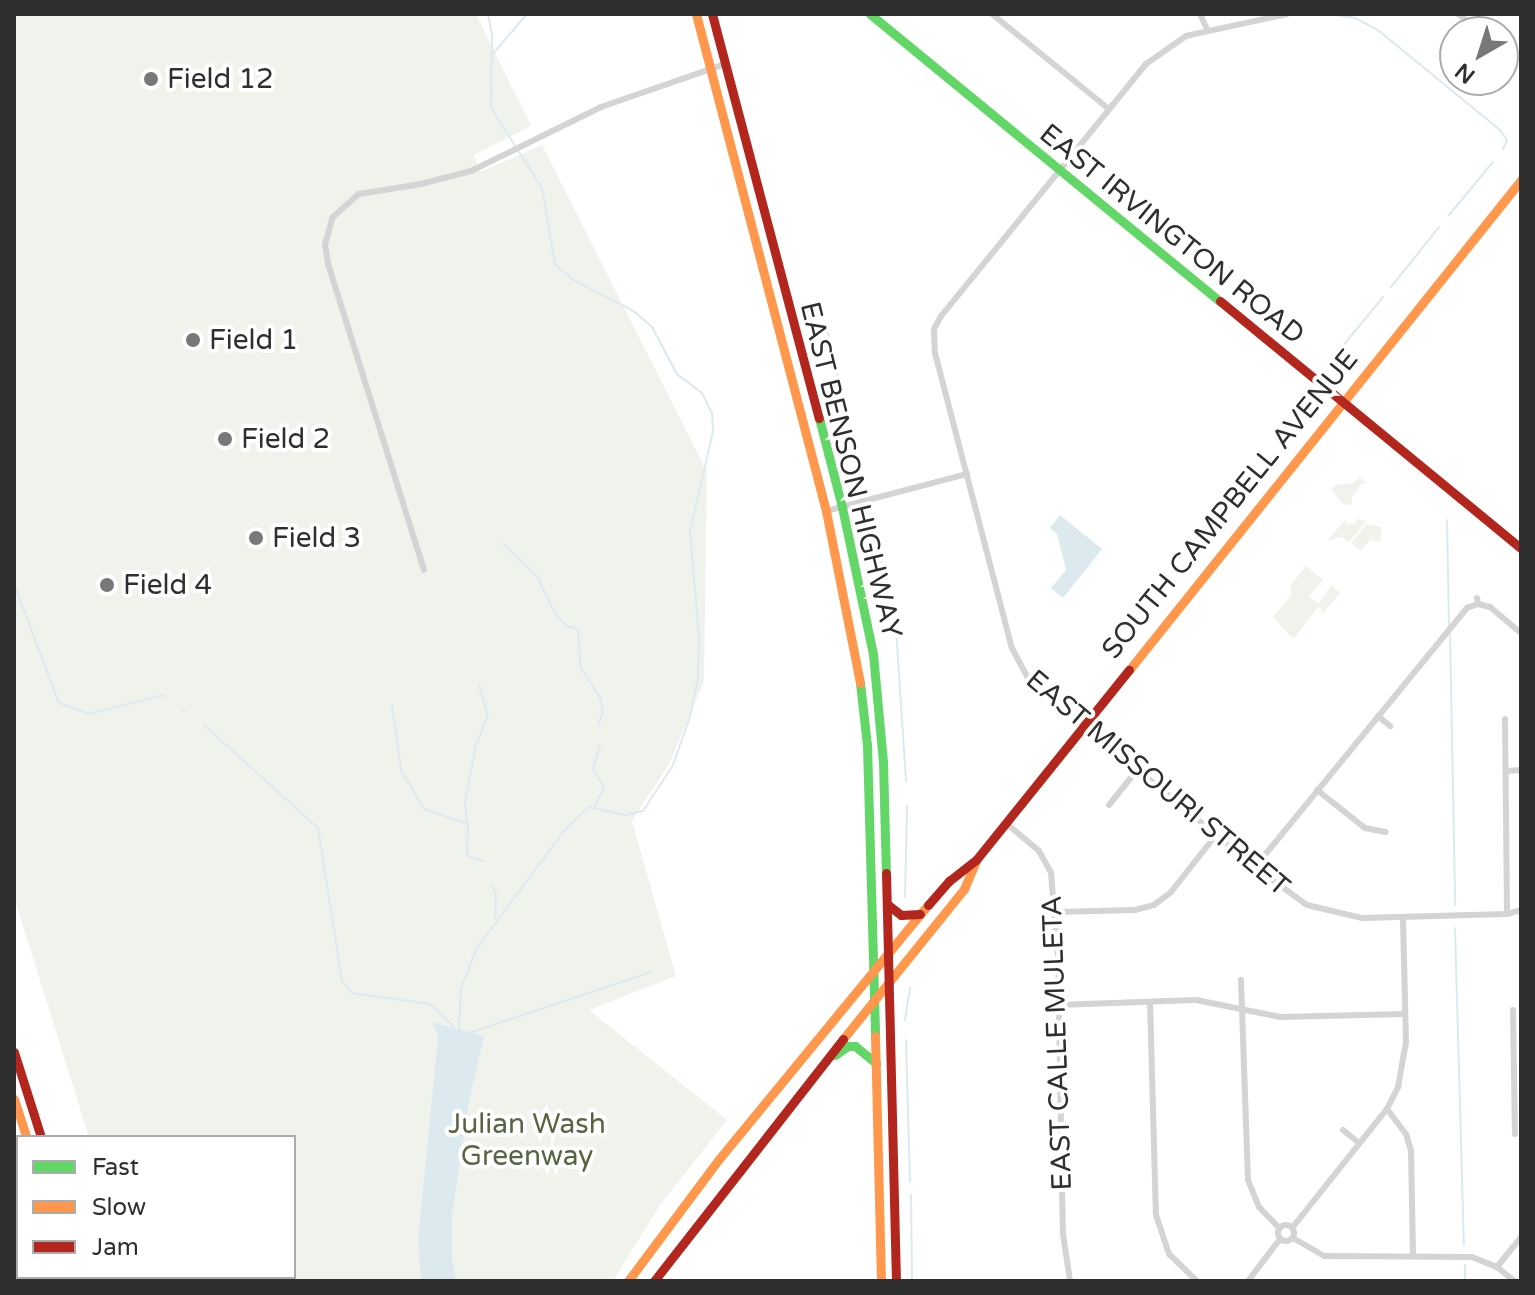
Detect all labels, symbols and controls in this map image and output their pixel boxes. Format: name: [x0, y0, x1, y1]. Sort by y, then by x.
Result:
north arrow: [1439, 16, 1519, 96]
text: N: [1450, 57, 1480, 89]
place label: Field 12: [167, 62, 274, 96]
marker: Field 12: [142, 70, 160, 88]
street label: EAST IRVINGTON ROAD: [1033, 117, 1311, 351]
street label: EAST BENSON HIGHWAY: [793, 298, 909, 642]
place label: Field 1: [209, 323, 298, 357]
marker: Field 1: [184, 331, 202, 349]
street label: SOUTH CAMPBELL AVENUE: [1095, 343, 1365, 665]
place label: Field 2: [241, 422, 330, 456]
marker: Field 2: [216, 430, 234, 448]
place label: Field 3: [272, 521, 361, 555]
marker: Field 3: [247, 529, 265, 547]
place label: Field 4: [123, 568, 212, 602]
marker: Field 4: [98, 576, 116, 594]
street label: EAST MISSOURI STREET: [1019, 663, 1297, 903]
street label: EAST CALLE MULETA: [1035, 895, 1079, 1191]
park label: Julian Wash Greenway: [448, 1107, 606, 1173]
legend: [16, 1135, 296, 1279]
text: Fast: [92, 1153, 139, 1182]
text: Slow: [92, 1193, 146, 1222]
text: Jam: [92, 1233, 139, 1262]

